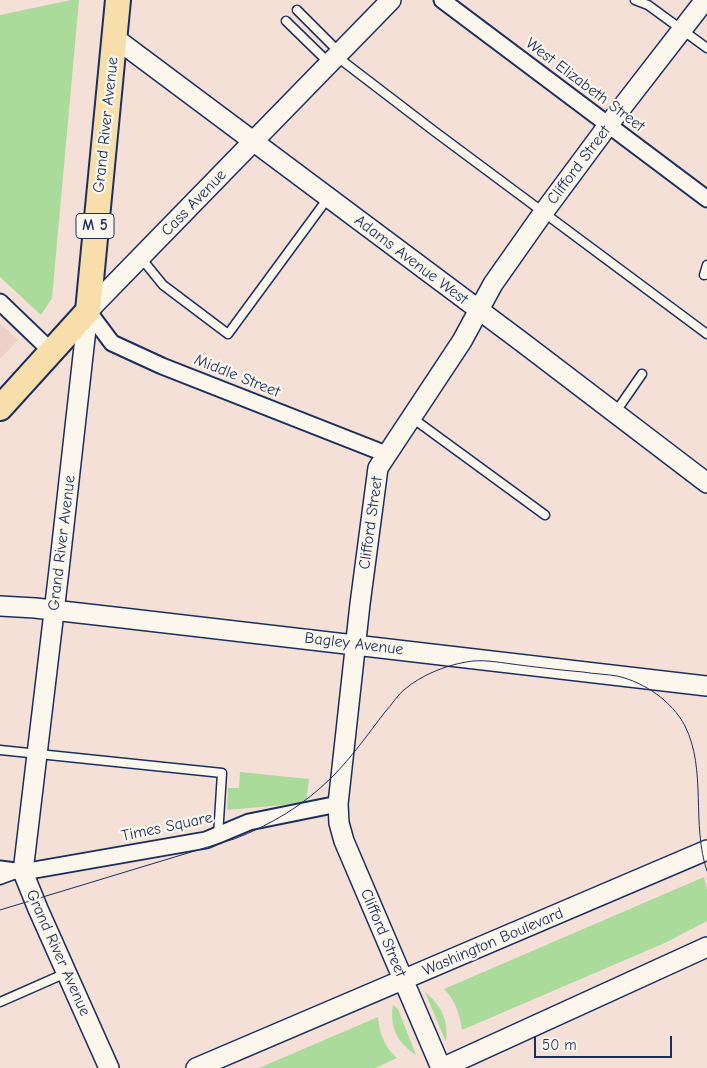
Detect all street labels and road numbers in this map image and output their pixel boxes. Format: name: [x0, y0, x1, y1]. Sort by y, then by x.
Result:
street label: West Elizabeth Street: [522, 34, 648, 136]
street label: Grand River Avenue: [89, 56, 123, 194]
street label: Clifford Street: [543, 122, 615, 208]
street label: Cass Avenue: [157, 166, 231, 240]
street label: Adams Avenue West: [350, 211, 472, 309]
road number: M 5: [76, 214, 114, 238]
street label: Middle Street: [191, 350, 283, 402]
street label: Grand River Avenue: [44, 474, 80, 612]
street label: Clifford Street: [355, 475, 387, 571]
street label: Bagley Avenue: [304, 628, 404, 660]
street label: Times Square: [120, 808, 214, 846]
street label: Clifford Street: [356, 886, 410, 980]
street label: Grand River Avenue: [21, 887, 95, 1019]
street label: Washington Boulevard: [420, 904, 566, 980]

